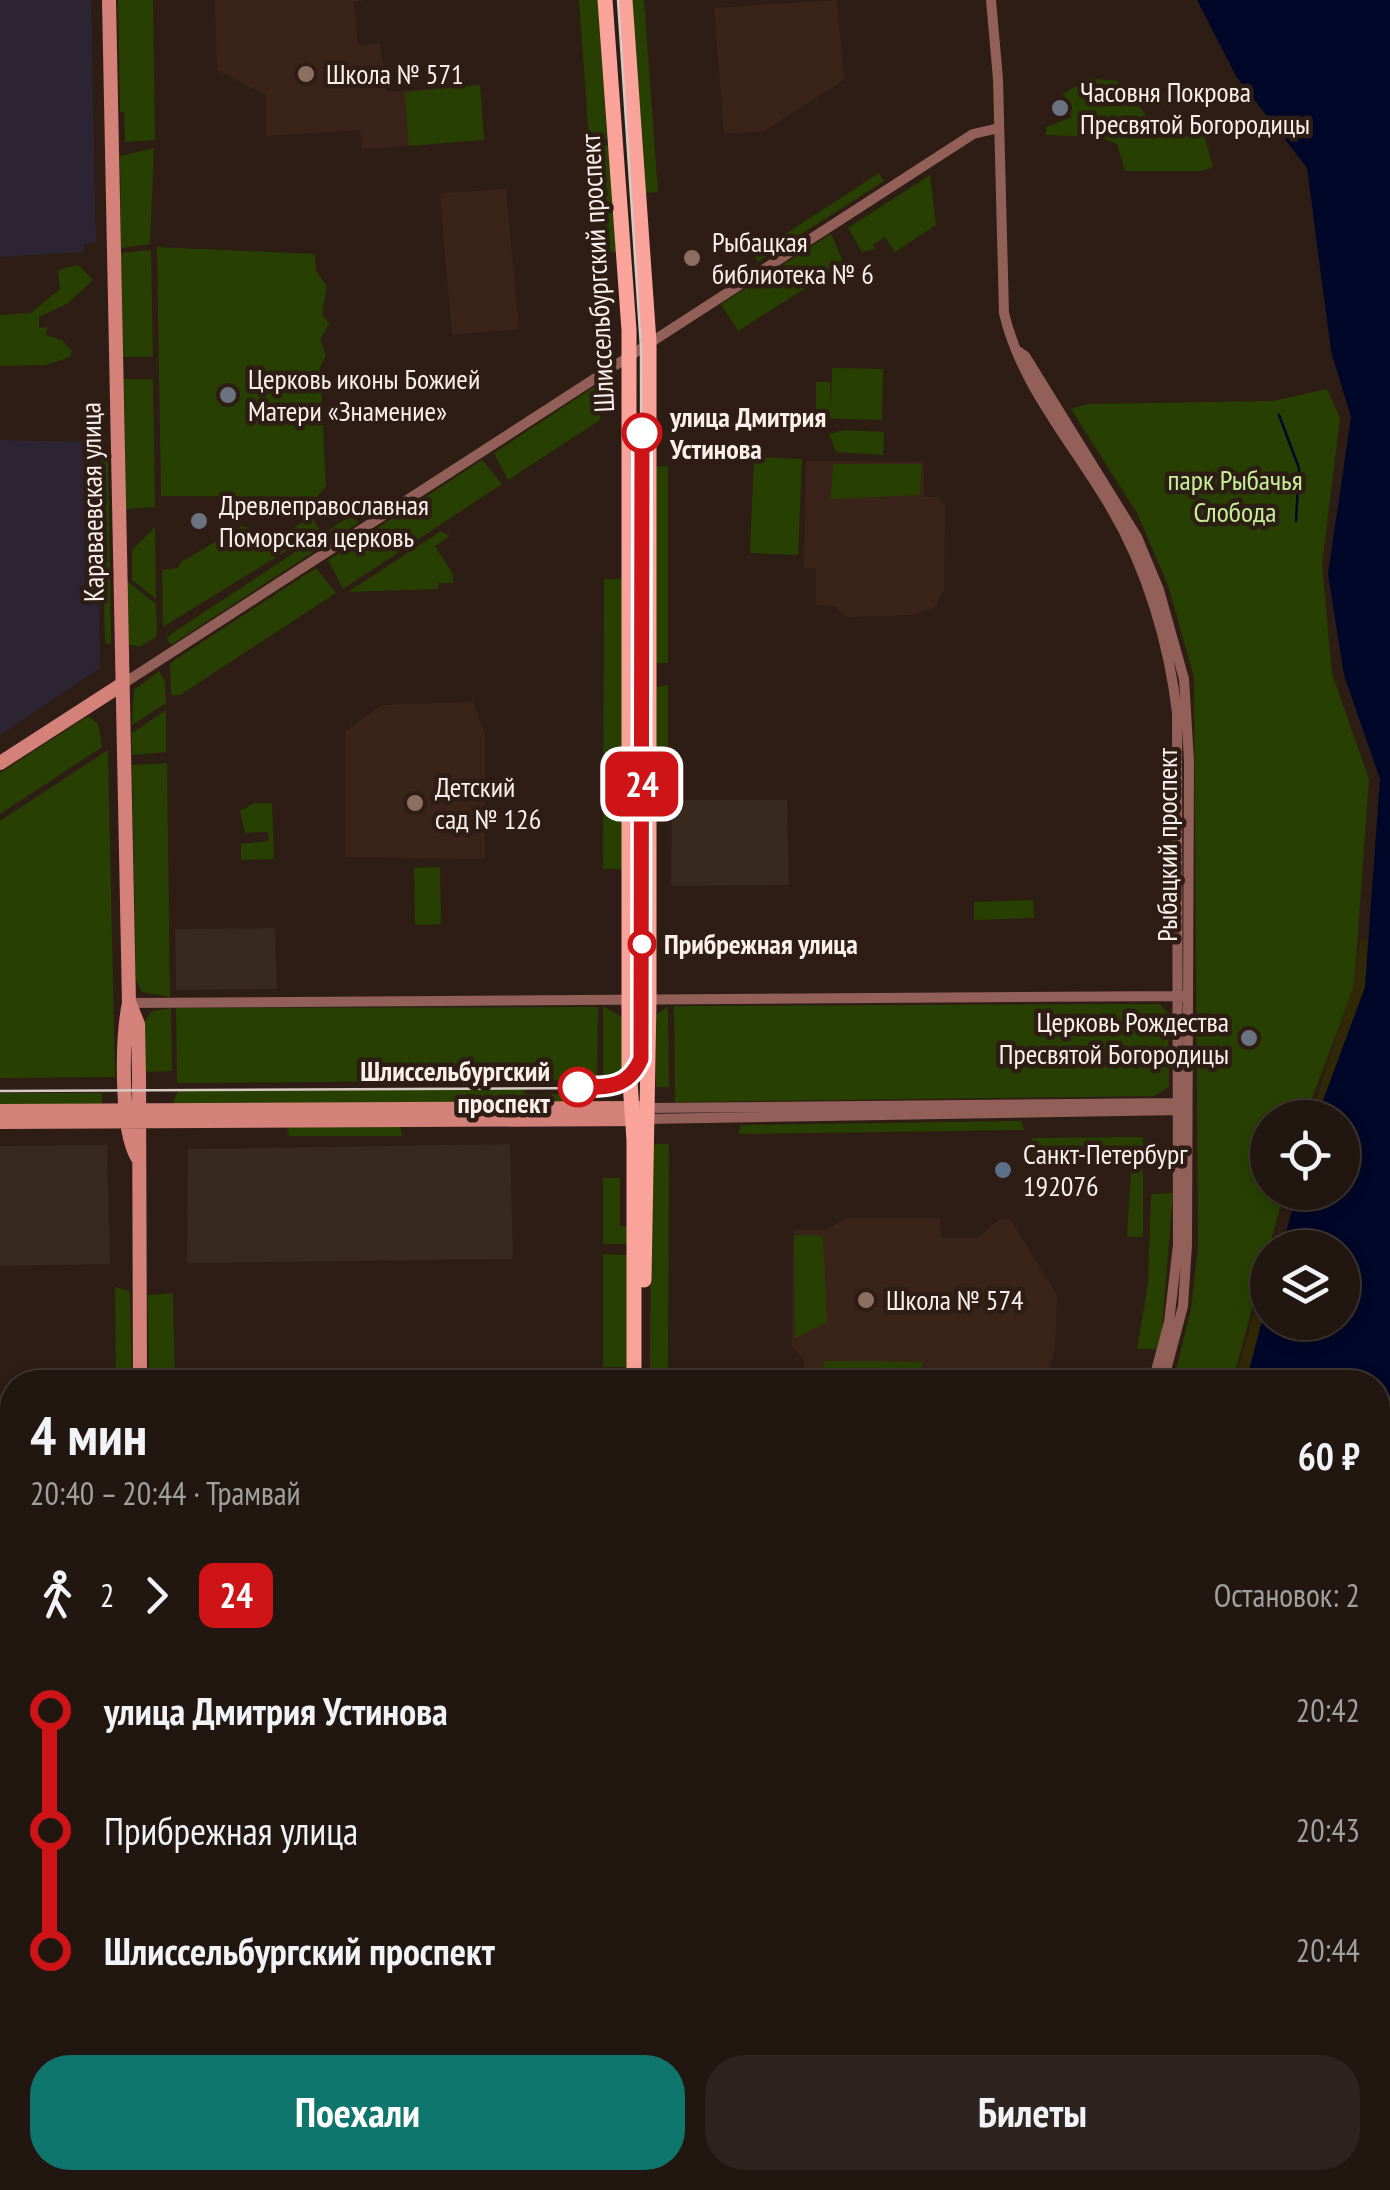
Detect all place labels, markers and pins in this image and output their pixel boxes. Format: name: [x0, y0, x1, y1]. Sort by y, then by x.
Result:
place label: Школа № 571: [326, 55, 464, 92]
marker: Школа № 571: [295, 63, 317, 85]
place label: Часовня Покрова Пресвятой Богородицы: [1080, 73, 1310, 142]
marker: Часовня Покрова Пресвятой Богородицы: [1049, 97, 1071, 119]
place label: Рыбацкая библиотека № 6: [712, 223, 874, 292]
marker: Рыбацкая библиотека № 6: [681, 247, 703, 269]
place label: Церковь иконы Божией Матери «Знамение»: [248, 360, 480, 429]
marker: Церковь иконы Божией Матери «Знамение»: [217, 384, 239, 406]
place label: улица Дмитрия Устинова: [669, 398, 826, 467]
marker: улица Дмитрия Устинова: [623, 414, 661, 452]
place label: Древлеправославная Поморская церковь: [219, 486, 429, 555]
marker: Древлеправославная Поморская церковь: [188, 510, 210, 532]
place label: Детский сад № 126: [435, 768, 541, 837]
marker: Детский сад № 126: [404, 792, 426, 814]
place label: Прибрежная улица: [664, 925, 858, 962]
marker: Прибрежная улица: [629, 931, 655, 957]
place label: Церковь Рождества Пресвятой Богородицы: [999, 1003, 1229, 1072]
marker: Церковь Рождества Пресвятой Богородицы: [1238, 1027, 1260, 1049]
place label: Шлиссельбургский проспект: [360, 1052, 550, 1121]
marker: Шлиссельбургский проспект: [559, 1068, 597, 1106]
place label: Санкт-Петербург 192076: [1023, 1135, 1188, 1204]
marker: Санкт-Петербург 192076: [992, 1159, 1014, 1181]
place label: Школа № 574: [886, 1281, 1024, 1318]
marker: Школа № 574: [855, 1289, 877, 1311]

